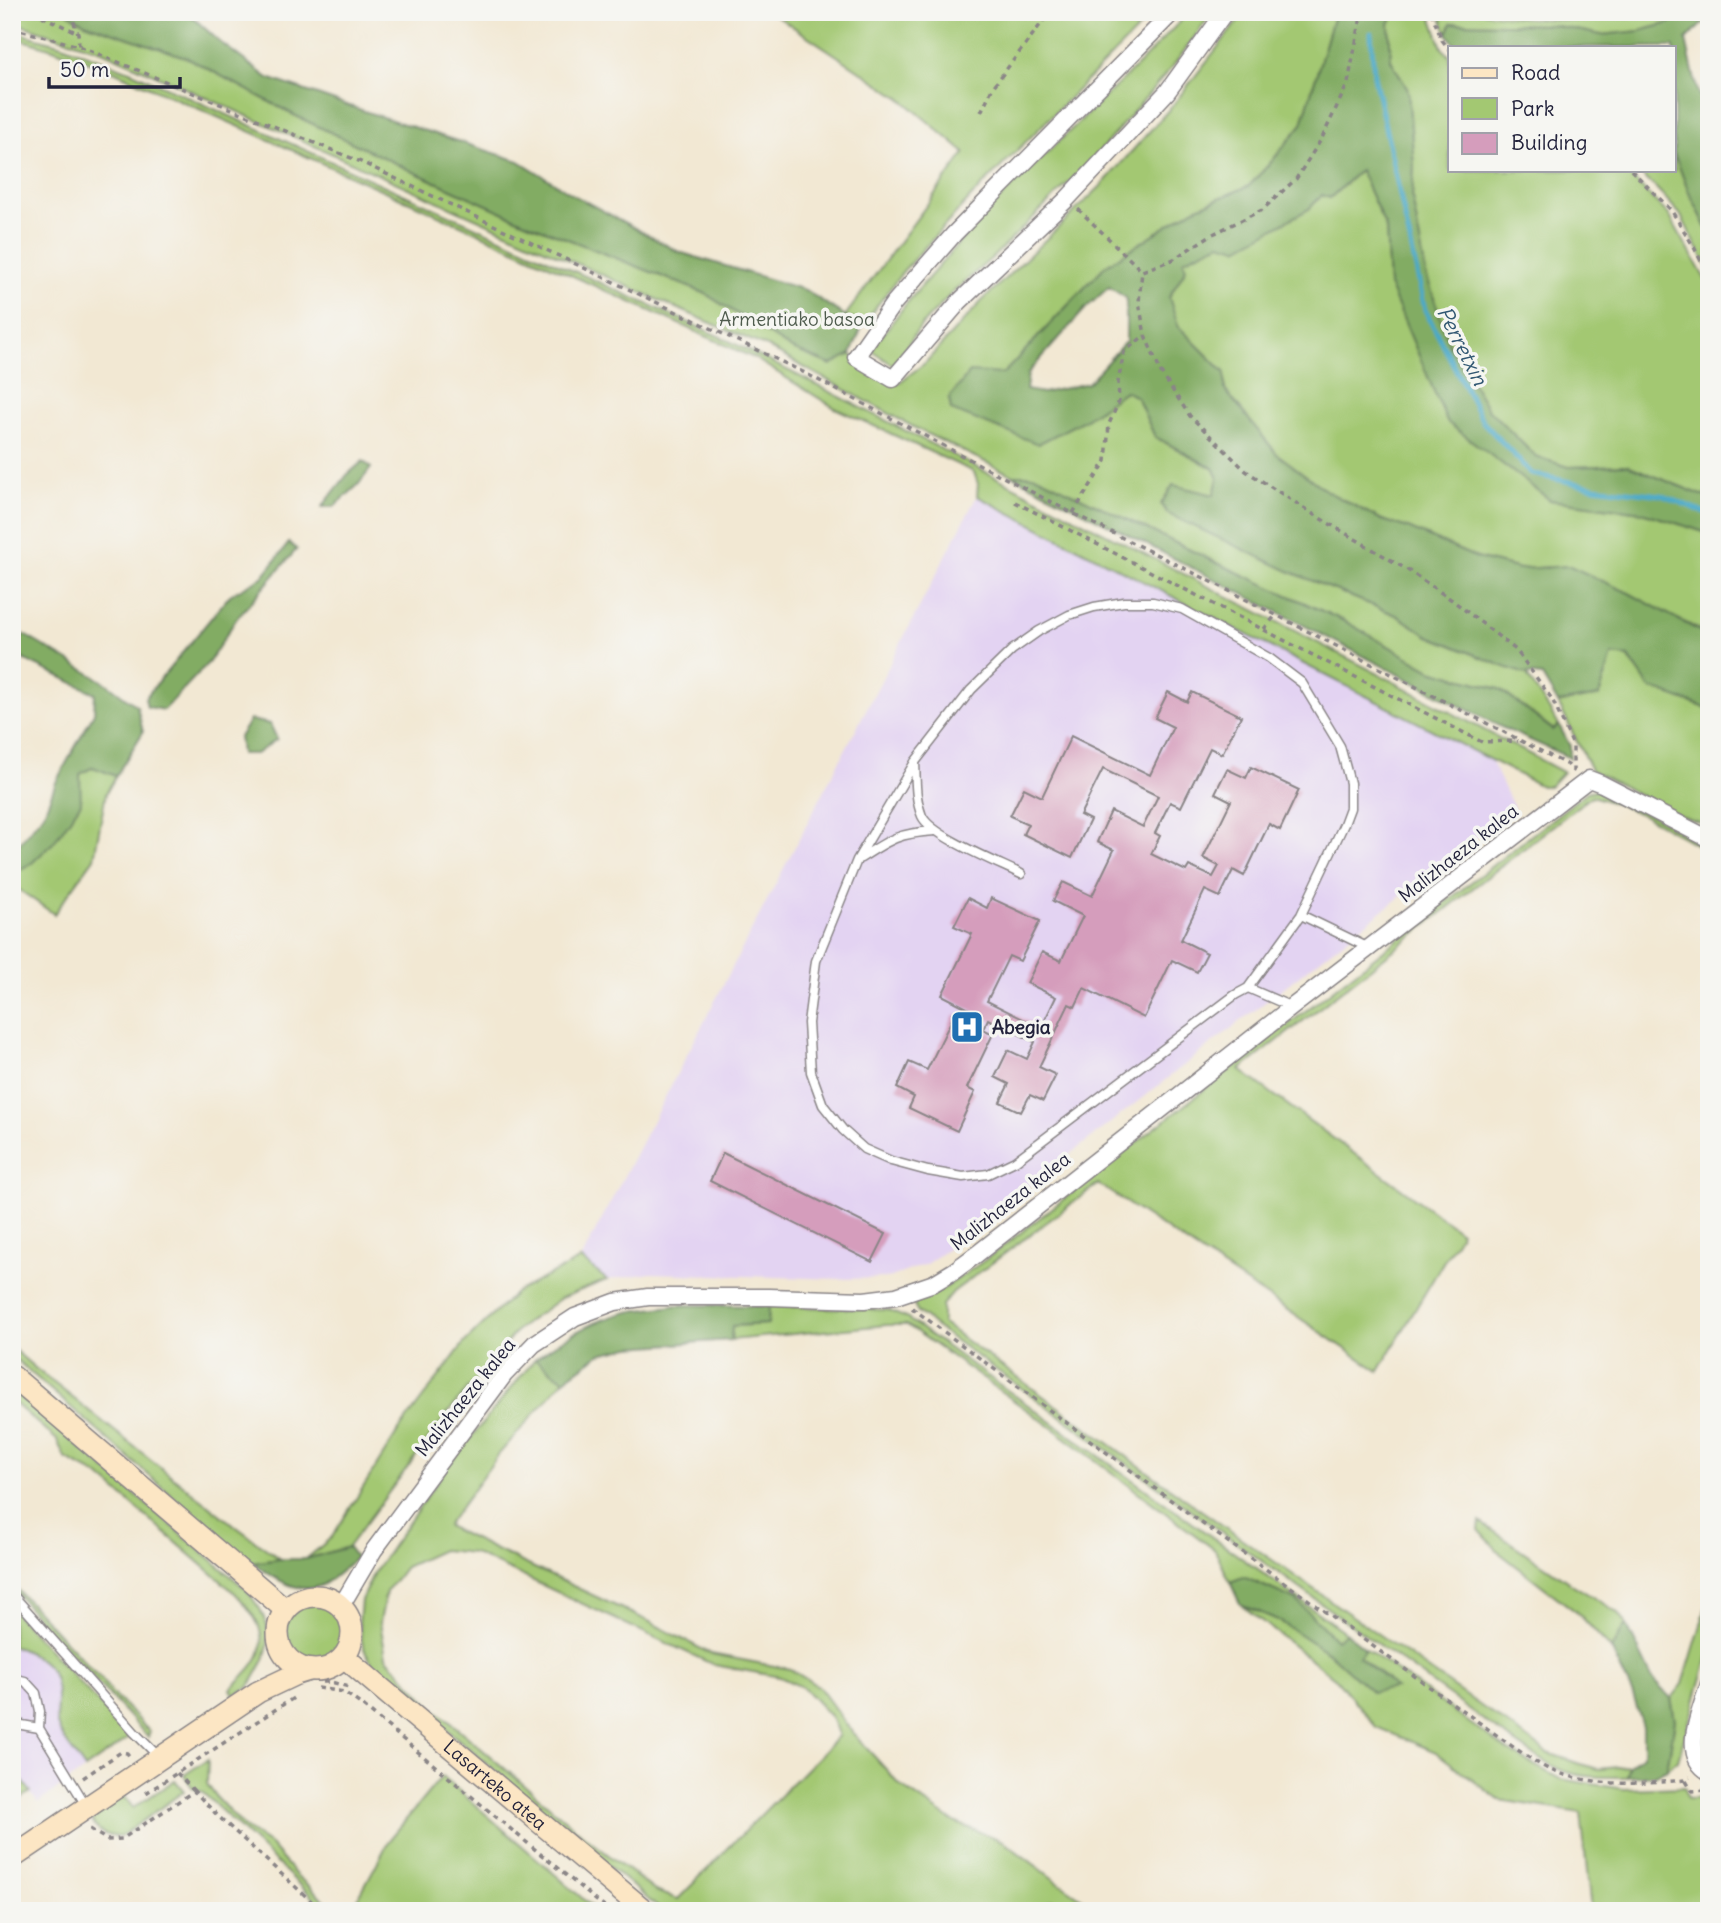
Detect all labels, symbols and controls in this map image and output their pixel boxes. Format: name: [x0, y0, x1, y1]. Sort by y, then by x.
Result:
scale bar: [49, 46, 180, 90]
legend: [1448, 46, 1676, 172]
text: 50 m: [60, 56, 109, 83]
text: Road: [1511, 59, 1560, 86]
text: Park: [1511, 95, 1554, 122]
text: Building: [1511, 129, 1587, 156]
water label: Perretxin: [1431, 302, 1494, 391]
park label: Armentiako basoa: [719, 307, 875, 331]
street label: Malizhaeza kalea: [1393, 799, 1523, 907]
hospital icon: Abegia: [948, 1008, 986, 1046]
place label: Abegia: [992, 1015, 1051, 1039]
street label: Malizhaeza kalea: [945, 1147, 1075, 1255]
street label: Malizhaeza kalea: [410, 1333, 520, 1461]
street label: Lasarteko atea: [439, 1734, 552, 1835]

